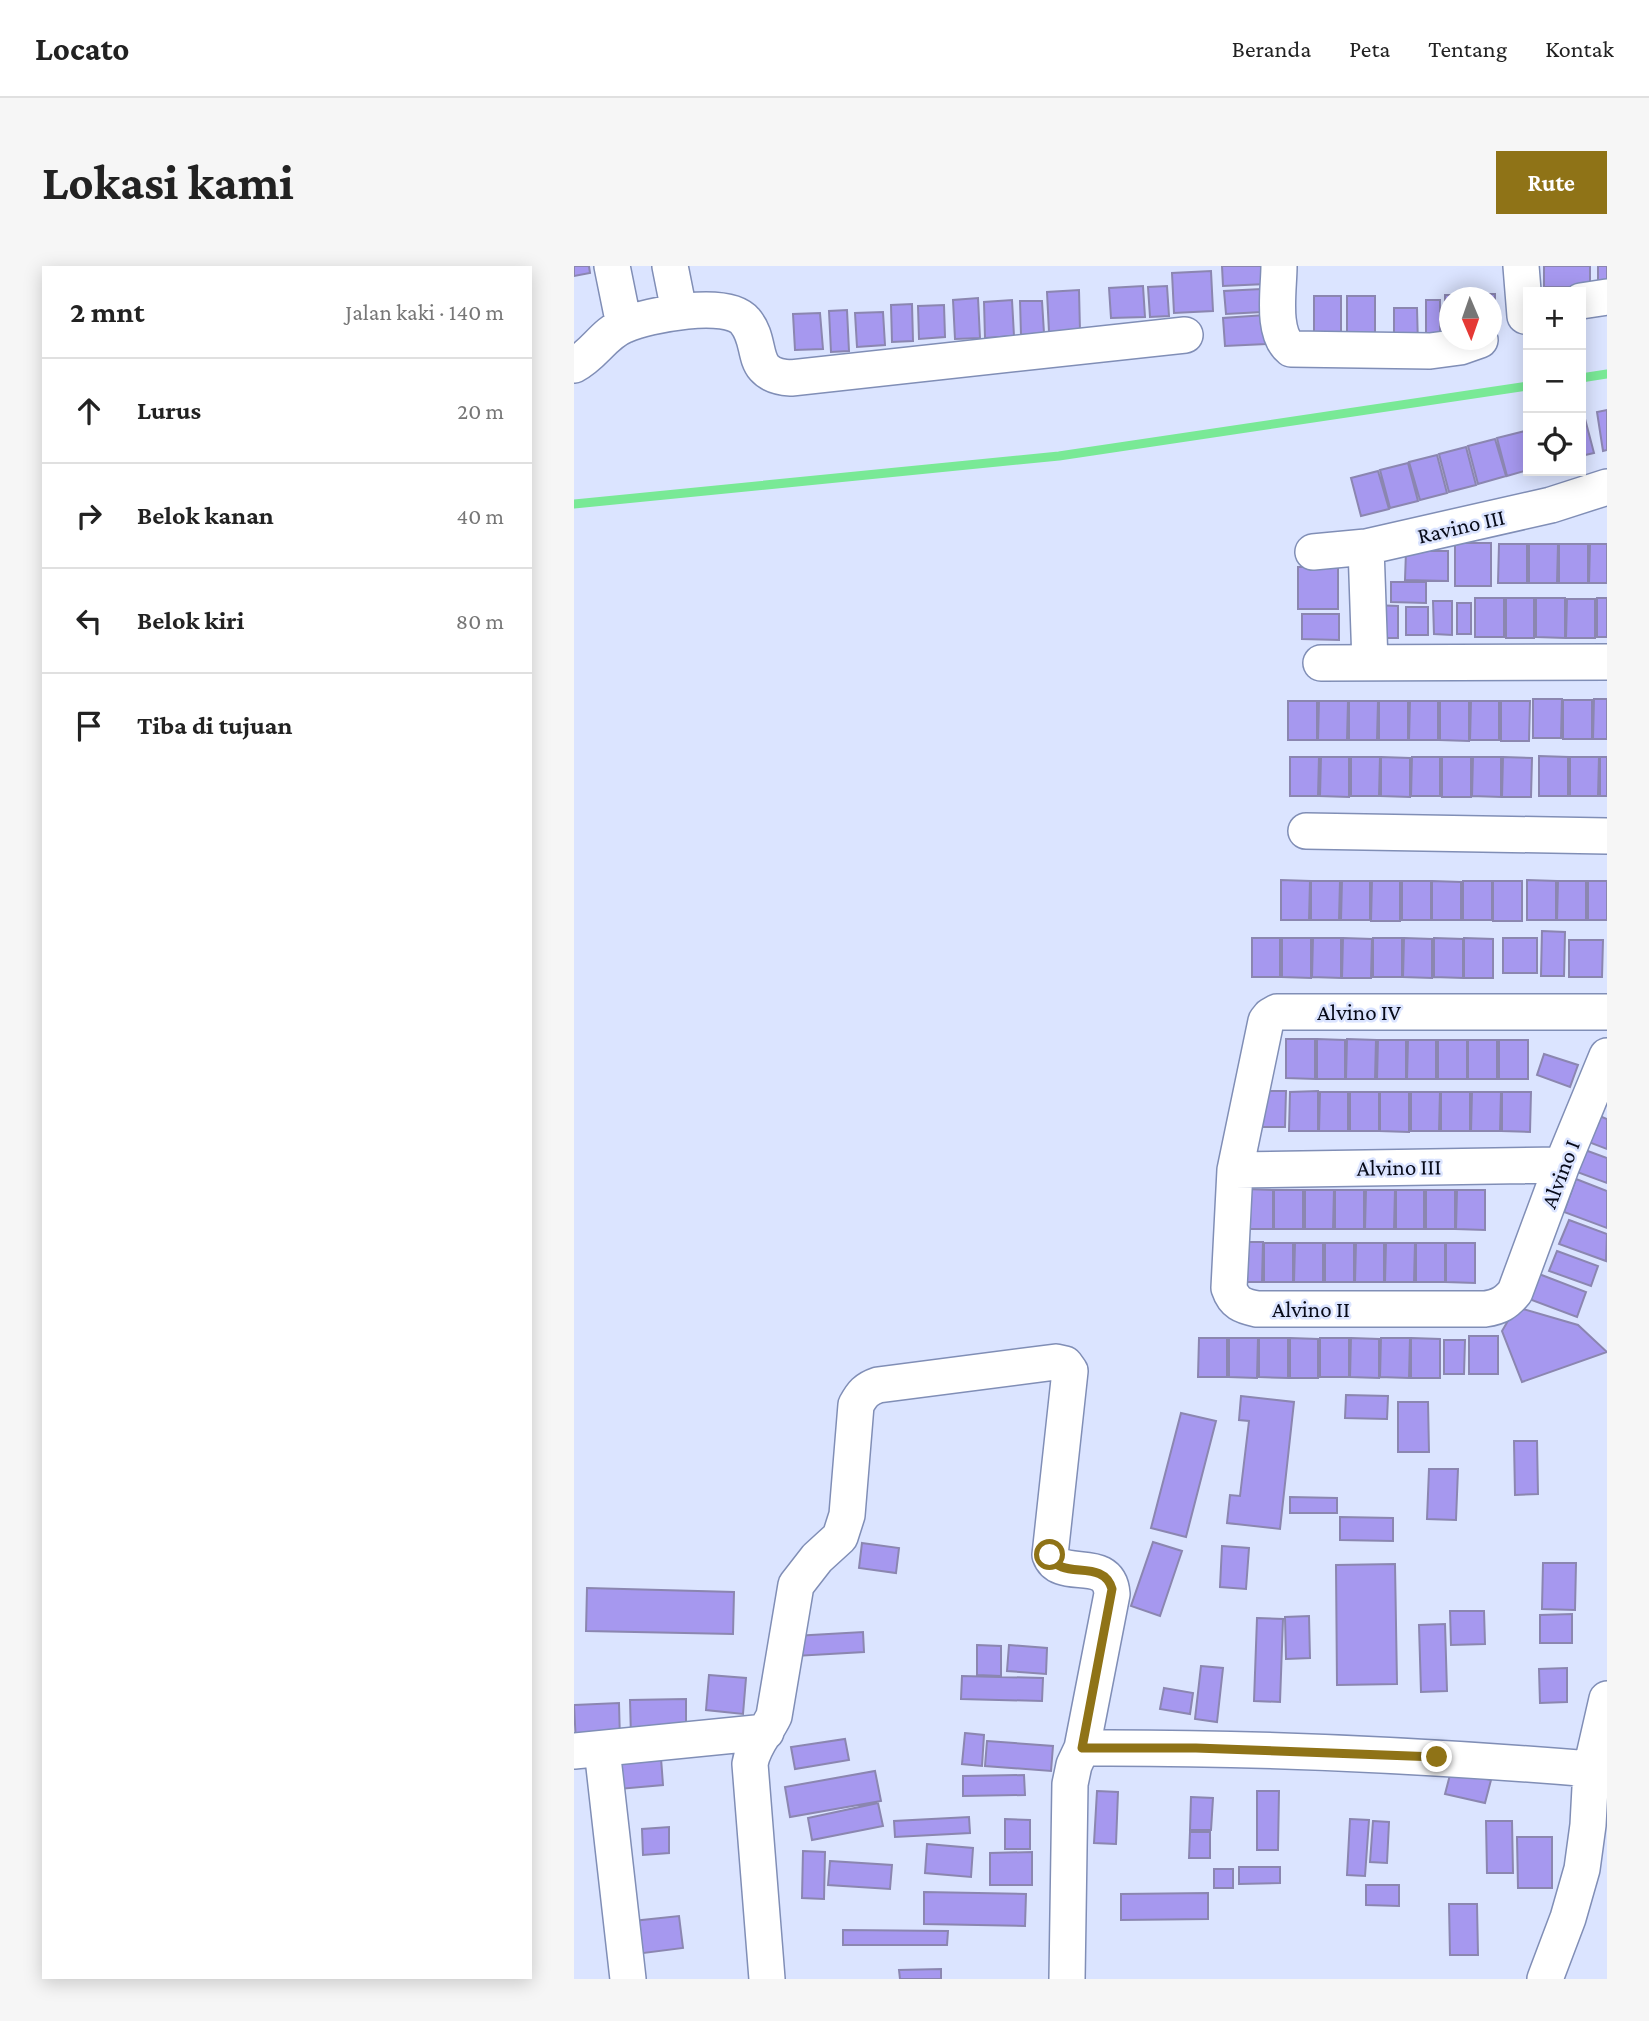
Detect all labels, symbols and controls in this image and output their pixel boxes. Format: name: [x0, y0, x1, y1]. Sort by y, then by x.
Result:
text: Locato: [35, 30, 130, 67]
text: Beranda: [1232, 35, 1311, 62]
text: Peta: [1349, 35, 1390, 62]
text: Tentang: [1428, 35, 1507, 62]
text: Kontak: [1545, 35, 1614, 62]
button: Rute: [1496, 151, 1607, 214]
text: Lokasi kami: [42, 155, 294, 210]
north arrow: [1439, 287, 1502, 350]
map controls: [1523, 287, 1586, 476]
button: +: [1523, 287, 1586, 350]
text: 2 mnt: [70, 295, 145, 328]
text: Jalan kaki · 140 m: [345, 299, 504, 325]
button: −: [1523, 350, 1586, 413]
icon: ahead: [70, 392, 108, 430]
text: Lurus: [137, 396, 201, 425]
text: 20 m: [457, 398, 504, 424]
button: locate: [1523, 413, 1586, 476]
icon: right: [70, 497, 108, 535]
text: Belok kanan: [137, 501, 274, 530]
text: 40 m: [456, 503, 504, 529]
street label: Ravino III: [1415, 503, 1507, 549]
icon: left: [70, 602, 108, 640]
text: Belok kiri: [137, 606, 244, 635]
text: 80 m: [456, 608, 504, 634]
icon: arrive: [70, 707, 108, 745]
text: Tiba di tujuan: [137, 711, 292, 740]
street label: Alvino IV: [1317, 999, 1402, 1025]
street label: Alvino I: [1535, 1136, 1585, 1212]
street label: Alvino III: [1356, 1153, 1442, 1181]
street label: Alvino II: [1272, 1296, 1350, 1322]
route start: [1034, 1539, 1065, 1570]
route end: [1421, 1741, 1452, 1772]

